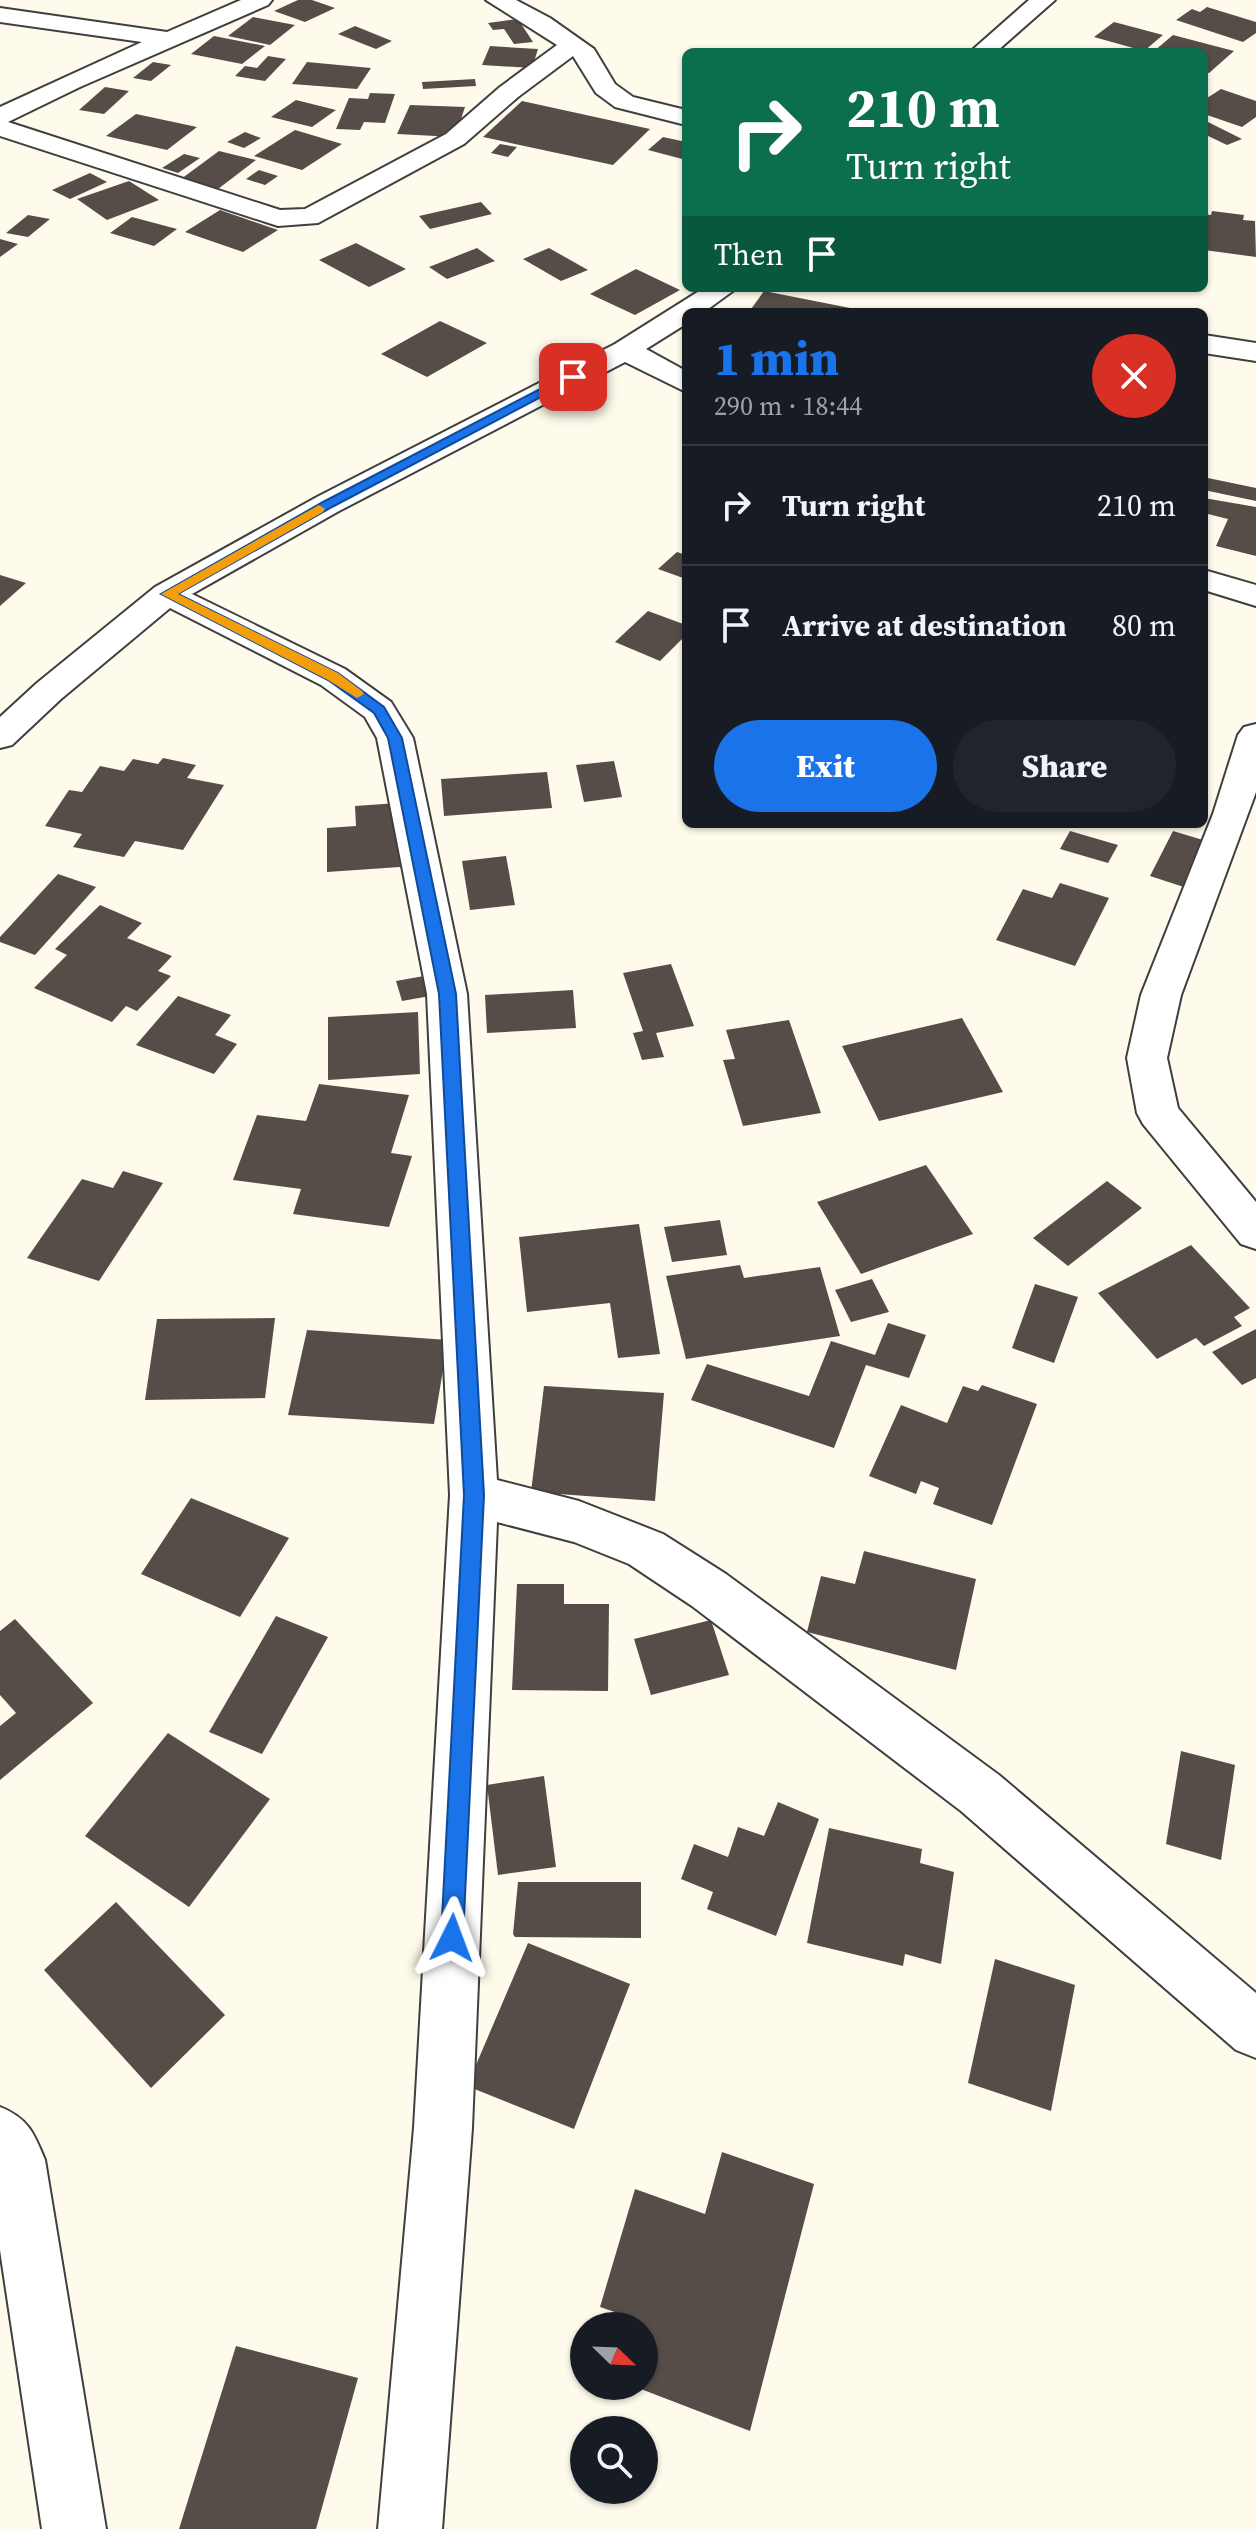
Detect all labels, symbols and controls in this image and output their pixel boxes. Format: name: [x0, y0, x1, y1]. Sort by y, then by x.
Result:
text: 210 m: [846, 69, 1000, 146]
icon: right: [714, 80, 818, 184]
text: Turn right: [846, 142, 1011, 191]
icon: arrive: [800, 232, 844, 276]
text: Then: [714, 234, 784, 275]
text: 1 min: [714, 325, 839, 391]
button: close: [1092, 334, 1176, 418]
pin: [539, 343, 607, 411]
icon: arrive: [551, 355, 595, 399]
text: 290 m · 18:44: [714, 388, 862, 424]
icon: right: [714, 483, 758, 527]
text: Turn right: [782, 485, 925, 526]
text: 210 m: [1097, 485, 1176, 526]
icon: arrive: [714, 603, 758, 647]
text: Arrive at destination: [782, 605, 1067, 646]
text: 80 m: [1112, 605, 1176, 646]
button: Exit: [714, 720, 937, 812]
button: Share: [953, 720, 1176, 812]
position arrow: [410, 1896, 494, 1980]
north arrow: [570, 2312, 658, 2400]
map controls: [570, 2312, 658, 2504]
button: search: [570, 2416, 658, 2504]

